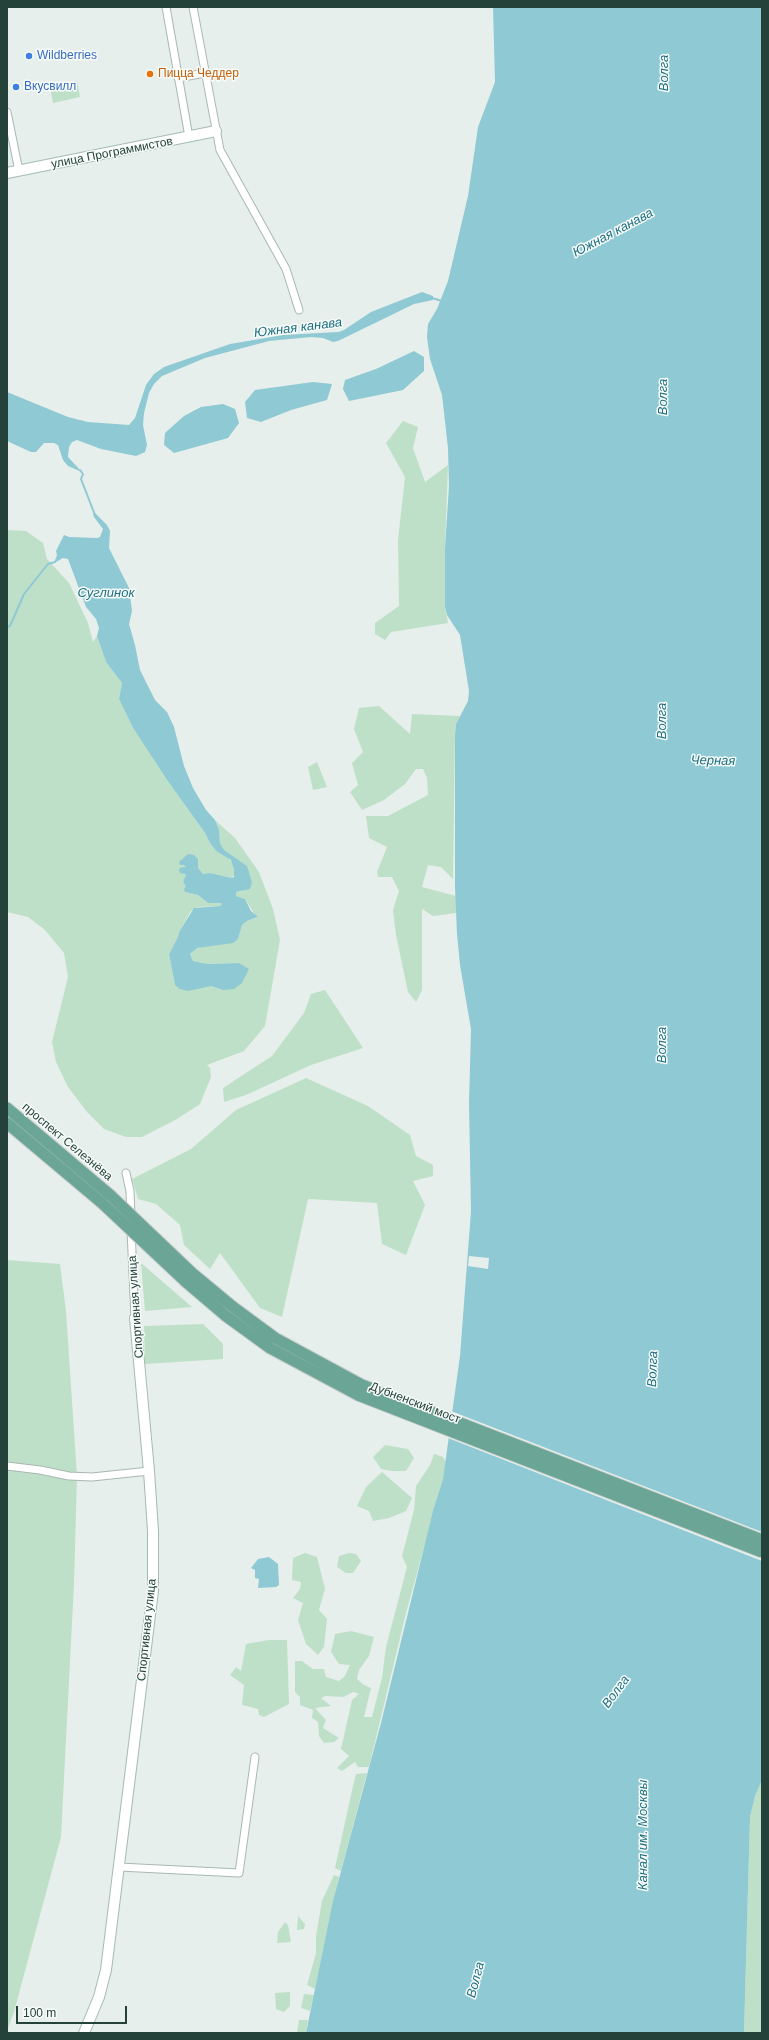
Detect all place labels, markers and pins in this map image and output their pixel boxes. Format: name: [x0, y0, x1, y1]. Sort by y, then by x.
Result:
place label: Wildberries: [37, 49, 97, 63]
marker: Wildberries: [24, 51, 34, 61]
place label: Пицца Чеддер: [158, 67, 239, 81]
marker: Пицца Чеддер: [145, 69, 155, 79]
place label: Вкусвилл: [24, 80, 76, 94]
marker: Вкусвилл: [11, 82, 21, 92]

